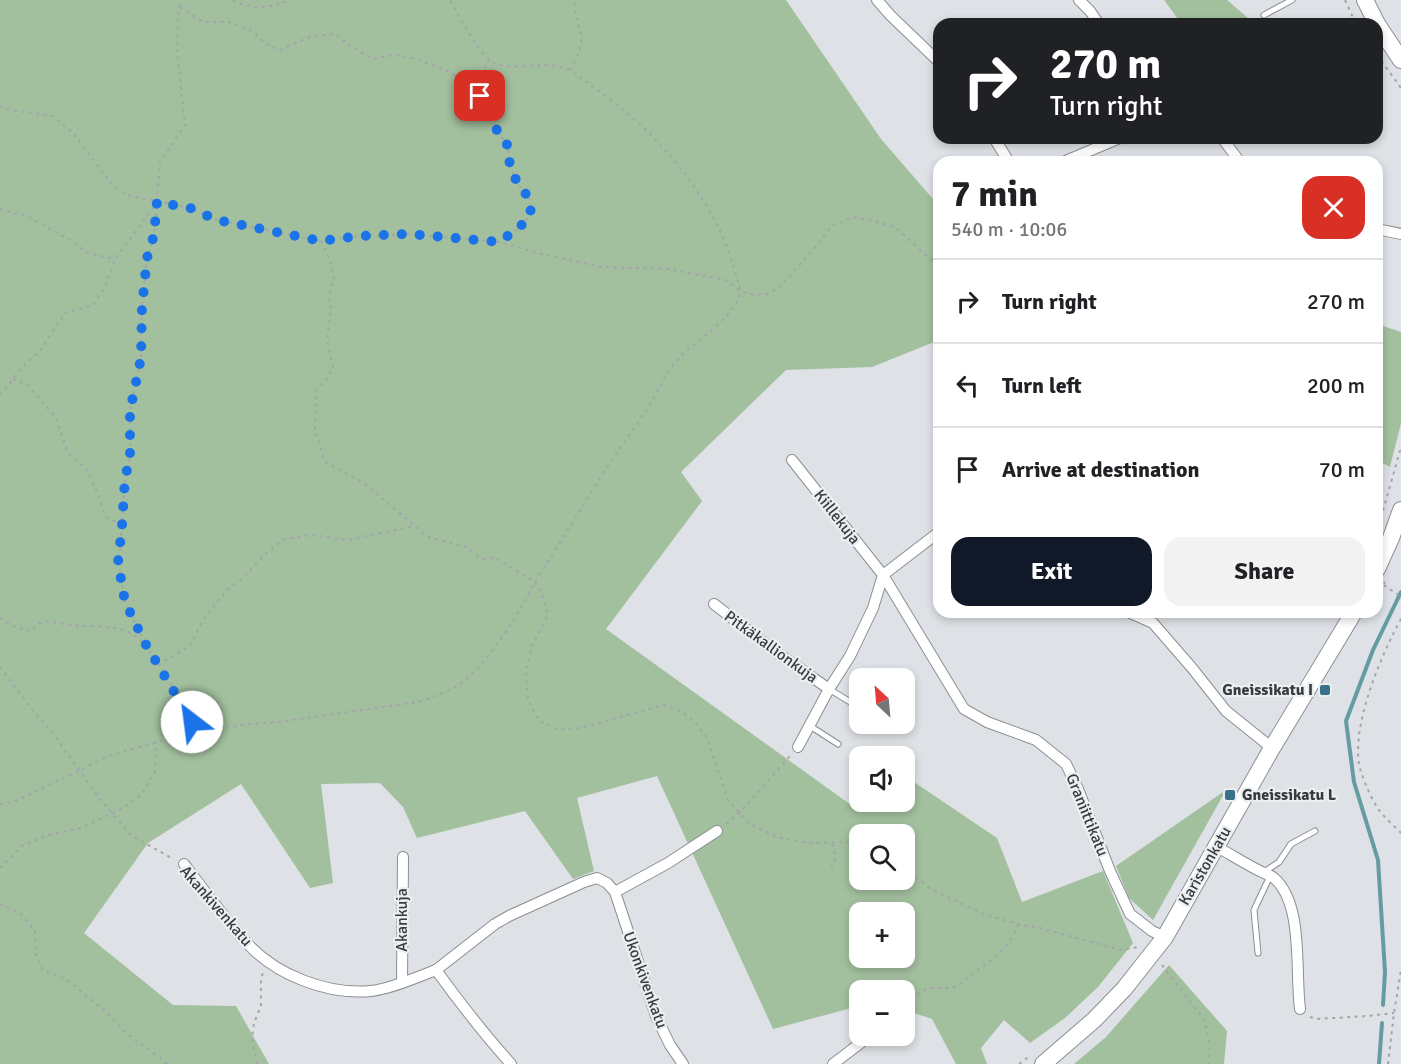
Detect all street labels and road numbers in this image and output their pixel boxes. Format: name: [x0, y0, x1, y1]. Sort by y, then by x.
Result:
street label: Kiillekuja: [809, 486, 865, 548]
street label: Pitkäkallionkuja: [720, 606, 822, 688]
street label: Graniittikatu: [1061, 771, 1113, 859]
street label: Karistonkatu: [1174, 823, 1236, 909]
street label: Akankivenkatu: [175, 861, 257, 951]
street label: Akankuja: [392, 888, 412, 952]
street label: Ukonkivenkatu: [618, 929, 672, 1031]

